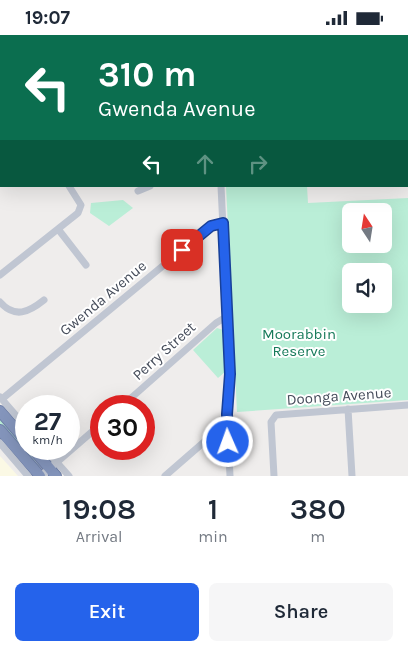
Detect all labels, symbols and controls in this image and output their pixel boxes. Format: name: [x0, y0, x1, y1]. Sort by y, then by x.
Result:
text: 19:07: [25, 7, 70, 29]
text: 310 m: [98, 54, 196, 95]
icon: left: [15, 55, 80, 120]
text: Gwenda Avenue: [98, 96, 255, 122]
icon: left: [138, 150, 166, 178]
icon: ahead: [191, 150, 219, 178]
icon: right: [244, 150, 272, 178]
north arrow: [342, 203, 392, 253]
map controls: [342, 203, 392, 313]
pin: [161, 229, 203, 271]
icon: arrive: [168, 236, 196, 264]
street label: Gwenda Avenue: [56, 257, 150, 339]
button: sound: [342, 263, 392, 313]
street label: Perry Street: [129, 318, 199, 384]
park label: Moorabbin Reserve: [262, 325, 336, 360]
street label: Doonga Avenue: [286, 383, 392, 409]
speed limit sign: 30: [90, 395, 155, 460]
text: 27: [34, 407, 61, 436]
position arrow: [201, 415, 253, 467]
text: km/h: [32, 433, 63, 447]
text: 19:08: [62, 491, 136, 527]
text: 1: [208, 491, 218, 527]
text: 380: [290, 491, 346, 527]
text: Arrival: [76, 527, 123, 546]
text: min: [198, 527, 228, 546]
text: m: [310, 527, 325, 546]
button: Exit: [15, 583, 199, 641]
button: Share: [209, 583, 393, 641]

